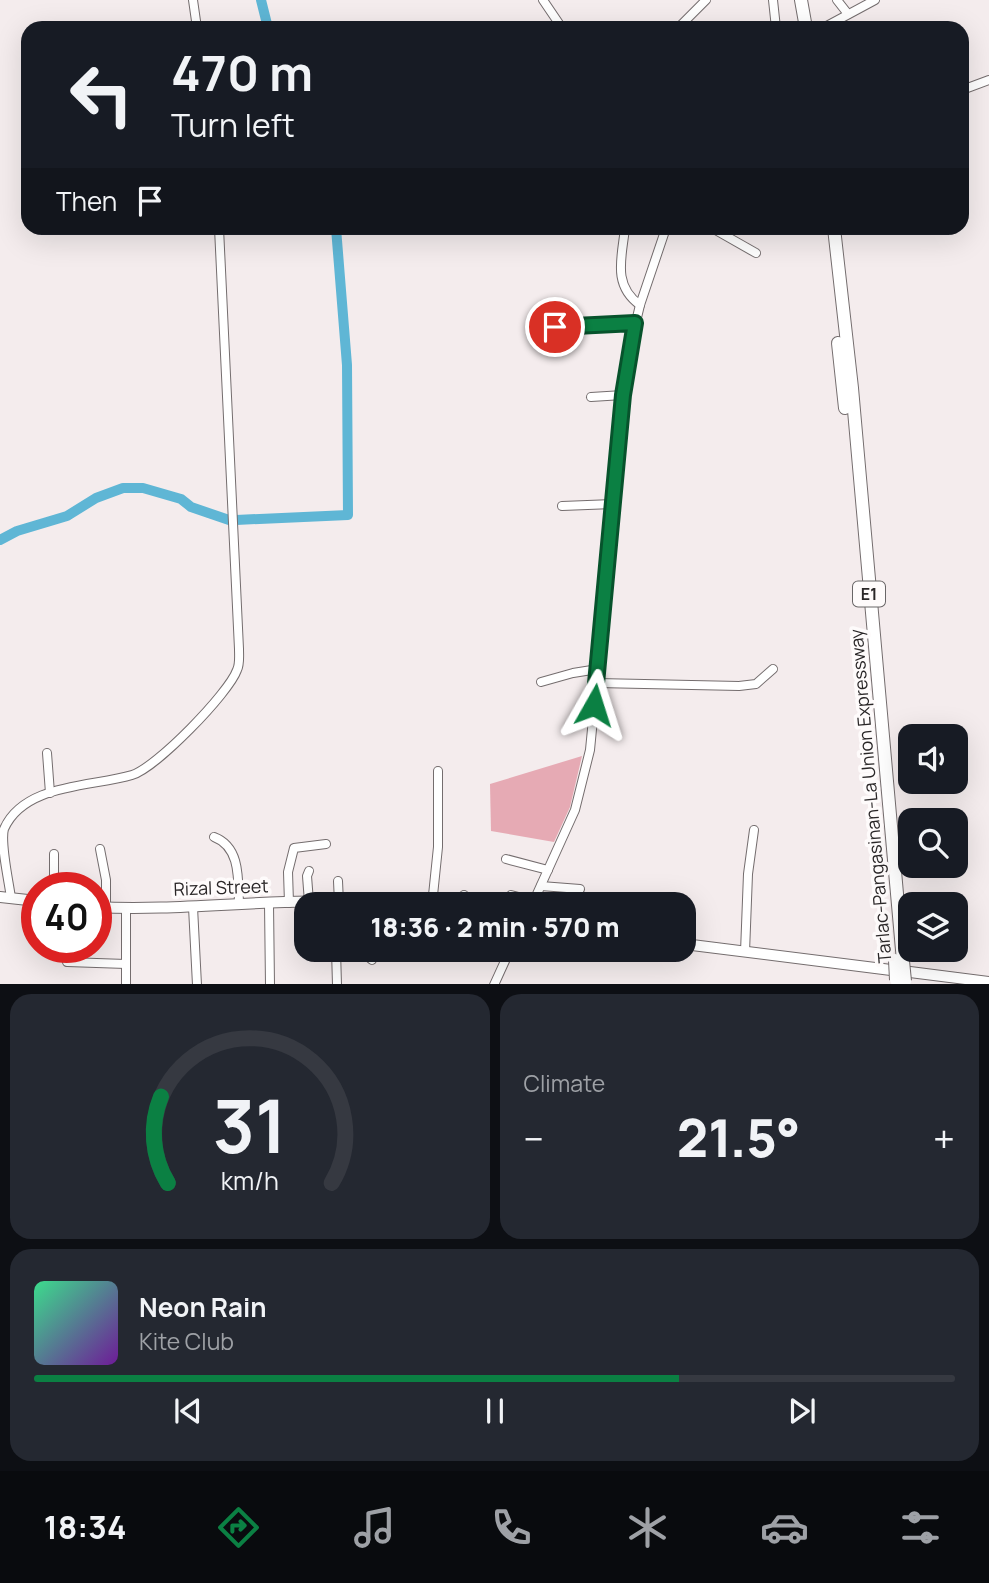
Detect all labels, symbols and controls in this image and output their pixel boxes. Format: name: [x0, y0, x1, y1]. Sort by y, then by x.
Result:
text: 470 m: [171, 39, 313, 106]
icon: left: [56, 49, 147, 140]
text: Turn left: [171, 103, 295, 147]
icon: arrive: [131, 182, 169, 220]
text: Then: [56, 183, 117, 219]
pin: [525, 297, 585, 357]
icon: arrive: [536, 308, 574, 346]
road number: E1: [853, 582, 885, 607]
street label: Tarlac-Pangasinan-La Union Expressway: [843, 628, 897, 964]
position arrow: [557, 668, 631, 742]
map controls: [898, 724, 968, 962]
button: sound: [898, 724, 968, 794]
button: search: [898, 808, 968, 878]
speed limit sign: 40: [21, 872, 112, 963]
street label: Rizal Street: [173, 873, 269, 901]
button: layers: [898, 892, 968, 962]
text: 18:36 · 2 min · 570 m: [370, 909, 620, 945]
text: Climate: [524, 1067, 605, 1099]
text: 31: [213, 1075, 287, 1175]
text: 21.5°: [677, 1102, 800, 1173]
text: −: [524, 1112, 544, 1164]
text: +: [933, 1112, 955, 1164]
text: km/h: [221, 1162, 279, 1197]
text: Neon Rain: [139, 1289, 267, 1325]
text: Kite Club: [139, 1325, 234, 1357]
icon: previous: [169, 1392, 207, 1430]
icon: pause: [476, 1392, 514, 1430]
icon: next: [783, 1392, 821, 1430]
icon: directions: [214, 1503, 263, 1552]
icon: music: [350, 1503, 399, 1552]
icon: phone: [487, 1503, 536, 1552]
icon: climate: [623, 1503, 672, 1552]
icon: car: [760, 1503, 809, 1552]
icon: filters: [896, 1503, 945, 1552]
text: 18:34: [44, 1505, 126, 1549]

